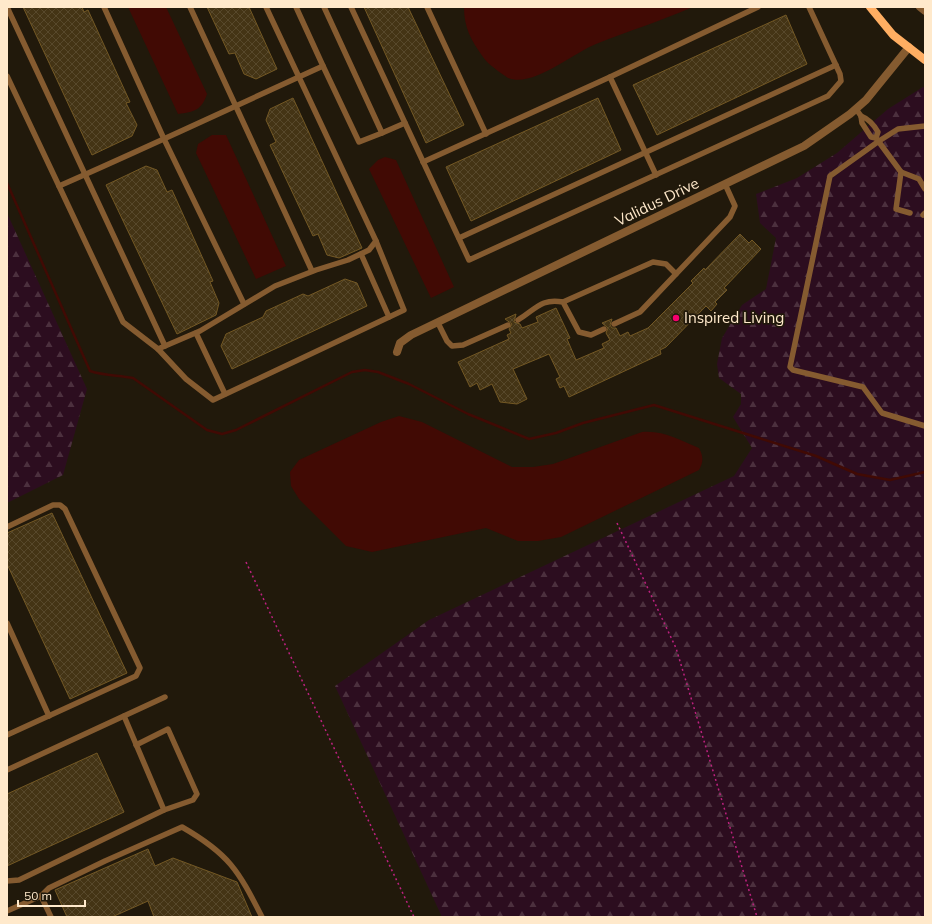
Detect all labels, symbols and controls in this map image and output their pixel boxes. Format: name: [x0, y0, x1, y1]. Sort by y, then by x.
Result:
street label: Validus Drive: [612, 173, 702, 230]
place label: Inspired Living: [684, 308, 784, 327]
marker: Inspired Living: [671, 313, 681, 323]
scale bar: [18, 882, 85, 908]
text: 50 m: [24, 888, 52, 903]

